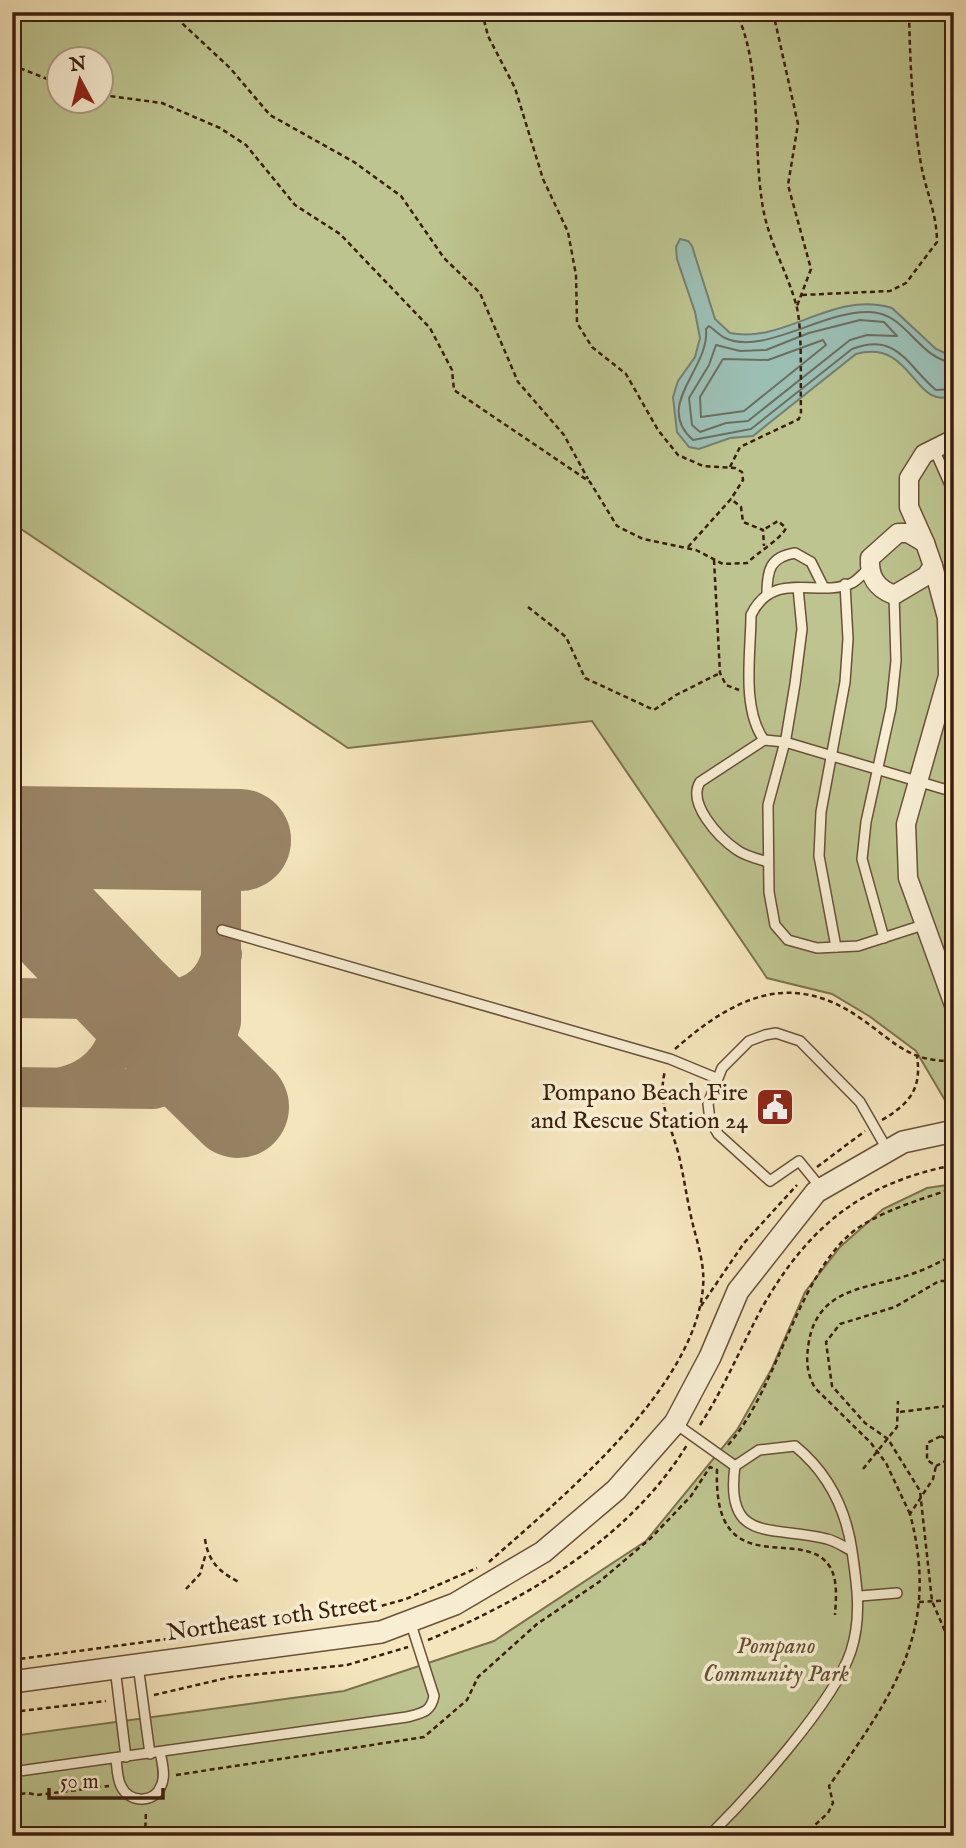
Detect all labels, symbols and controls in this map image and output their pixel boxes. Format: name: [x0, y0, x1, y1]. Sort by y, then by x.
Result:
north arrow: [46, 46, 116, 116]
text: N: [68, 52, 88, 78]
place label: Pompano Beach Fire and Rescue Station 24: [531, 1078, 748, 1137]
public building icon: Pompano Beach Fire and Rescue Station 24: [754, 1086, 796, 1128]
street label: Northeast 10th Street: [165, 1589, 379, 1649]
park label: Pompano Community Park: [703, 1631, 849, 1690]
scale bar: [49, 1757, 163, 1801]
text: 50 m: [60, 1769, 99, 1796]

